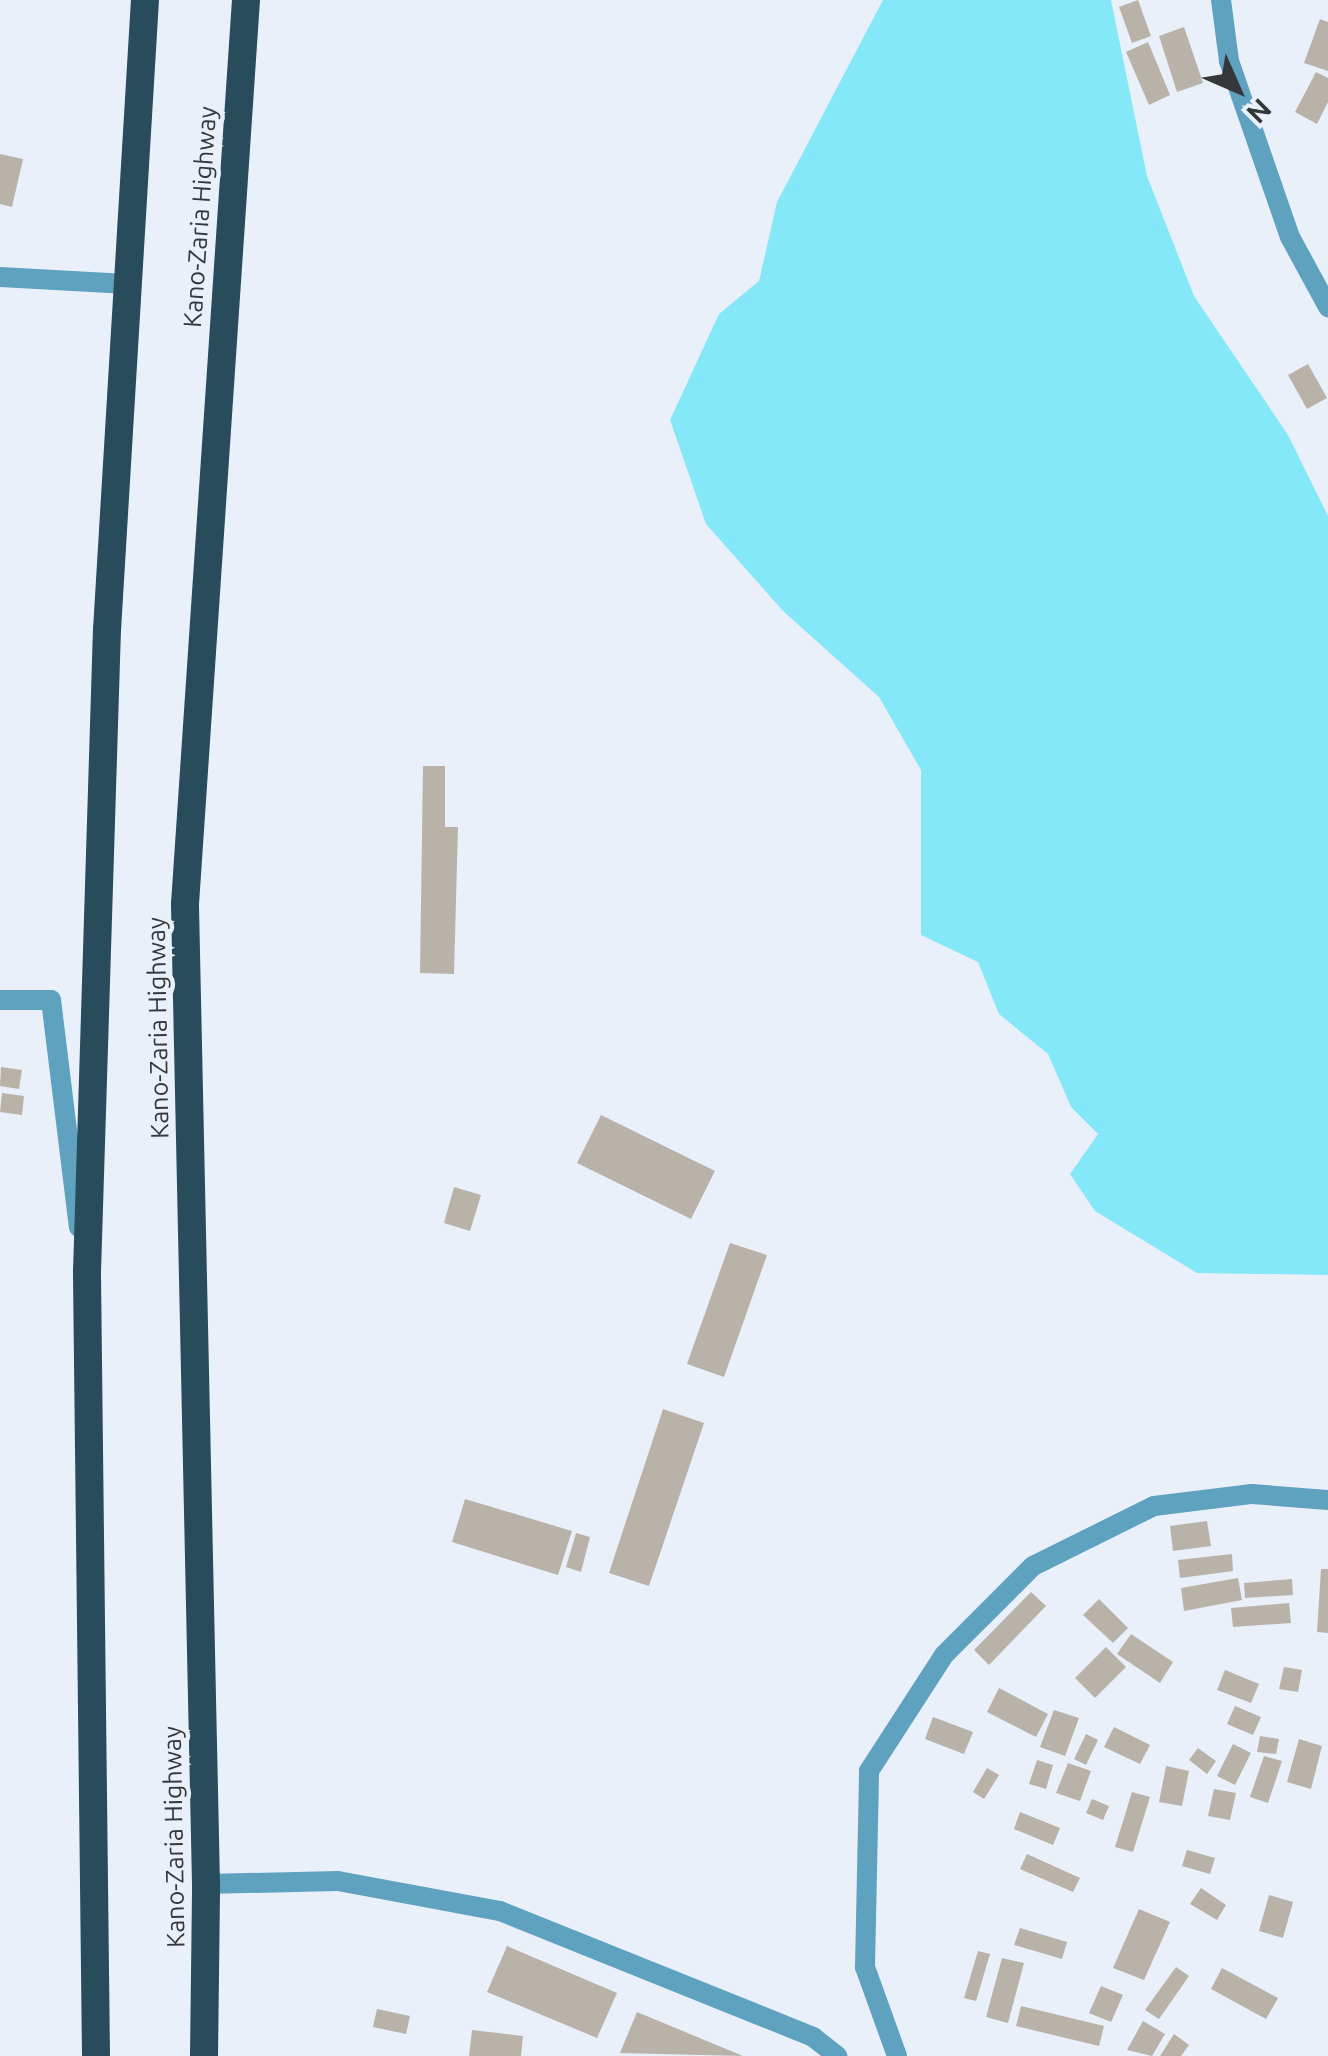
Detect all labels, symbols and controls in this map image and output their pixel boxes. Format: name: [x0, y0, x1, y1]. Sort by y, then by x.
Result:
north arrow: [1188, 40, 1288, 140]
text: N: [1241, 93, 1278, 130]
street label: Kano-Zaria Highway: [177, 105, 223, 329]
street label: Kano-Zaria Highway: [141, 917, 175, 1139]
street label: Kano-Zaria Highway: [157, 1726, 191, 1948]

